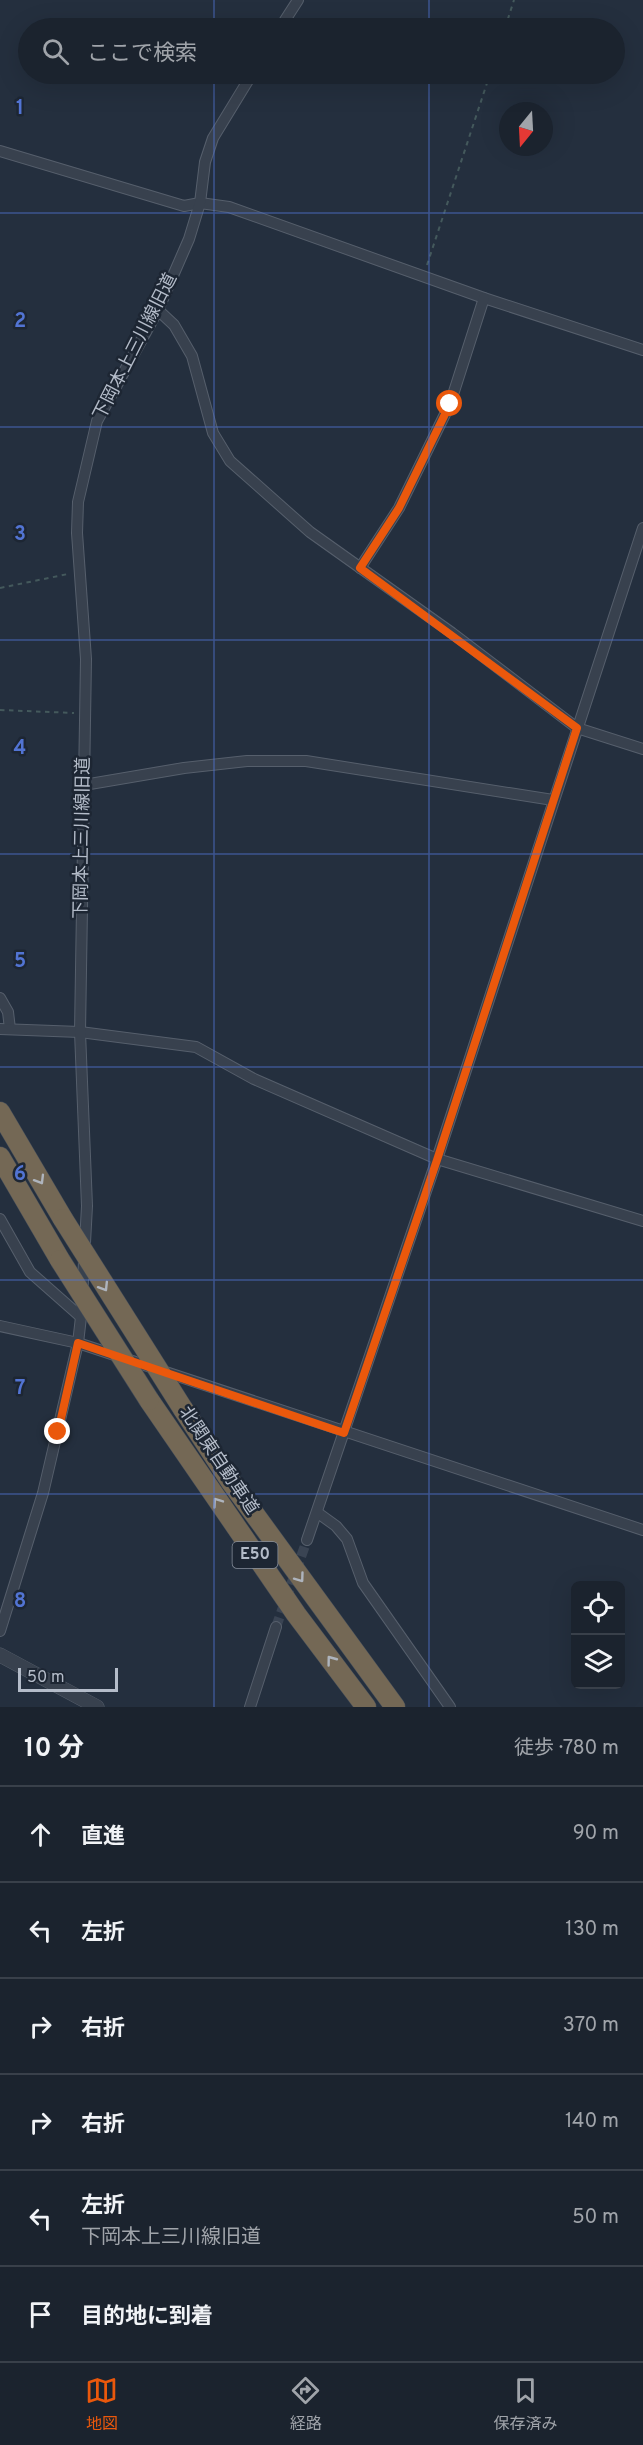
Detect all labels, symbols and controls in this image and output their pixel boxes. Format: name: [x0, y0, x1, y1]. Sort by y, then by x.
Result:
search box: [18, 18, 625, 84]
icon: search: [39, 35, 72, 68]
text: ここで検索: [87, 41, 197, 68]
text: 1: [16, 96, 24, 122]
north arrow: [499, 102, 553, 156]
street label: 下岡本上三川線旧道: [89, 270, 183, 424]
text: 2: [14, 309, 26, 335]
route start: [436, 390, 462, 416]
text: 3: [14, 522, 26, 548]
text: 4: [14, 736, 26, 762]
street label: 下岡本上三川線旧道: [70, 757, 96, 919]
text: 5: [14, 949, 26, 975]
text: 6: [14, 1162, 26, 1188]
one-way arrow: [33, 1174, 45, 1184]
one-way arrow: [96, 1281, 108, 1291]
text: 7: [15, 1376, 25, 1402]
street label: 北関東自動車道: [173, 1402, 263, 1520]
route end: [44, 1418, 70, 1444]
one-way arrow: [213, 1497, 224, 1508]
road number: E50: [232, 1542, 278, 1568]
one-way arrow: [293, 1572, 304, 1583]
map controls: [571, 1581, 625, 1689]
button: locate: [571, 1581, 625, 1635]
text: 8: [14, 1589, 26, 1615]
button: layers: [571, 1635, 625, 1689]
one-way arrow: [327, 1656, 338, 1667]
scale bar: [18, 1665, 118, 1692]
text: 50 m: [27, 1668, 65, 1688]
text: 10 分: [24, 1733, 84, 1766]
text: 徒歩 · 780 m: [514, 1736, 619, 1762]
icon: ahead: [24, 1818, 57, 1851]
text: 90 m: [573, 1821, 619, 1847]
text: 直進: [81, 1824, 125, 1851]
icon: left: [24, 1914, 57, 1947]
text: 130 m: [565, 1917, 619, 1943]
text: 左折: [81, 1920, 125, 1947]
icon: right: [24, 2010, 57, 2043]
text: 370 m: [563, 2013, 619, 2039]
text: 右折: [81, 2016, 125, 2043]
icon: right: [24, 2106, 57, 2139]
text: 140 m: [565, 2109, 619, 2135]
text: 右折: [81, 2112, 125, 2139]
text: 左折: [81, 2193, 125, 2220]
icon: left: [24, 2202, 57, 2235]
text: 50 m: [572, 2205, 619, 2231]
text: 下岡本上三川線旧道: [81, 2225, 261, 2251]
icon: arrive: [24, 2298, 57, 2331]
text: 目的地に到着: [81, 2304, 213, 2331]
tab: 地図: [85, 2374, 118, 2435]
tab: 経路: [289, 2374, 322, 2435]
tab: 保存済み: [493, 2374, 557, 2435]

